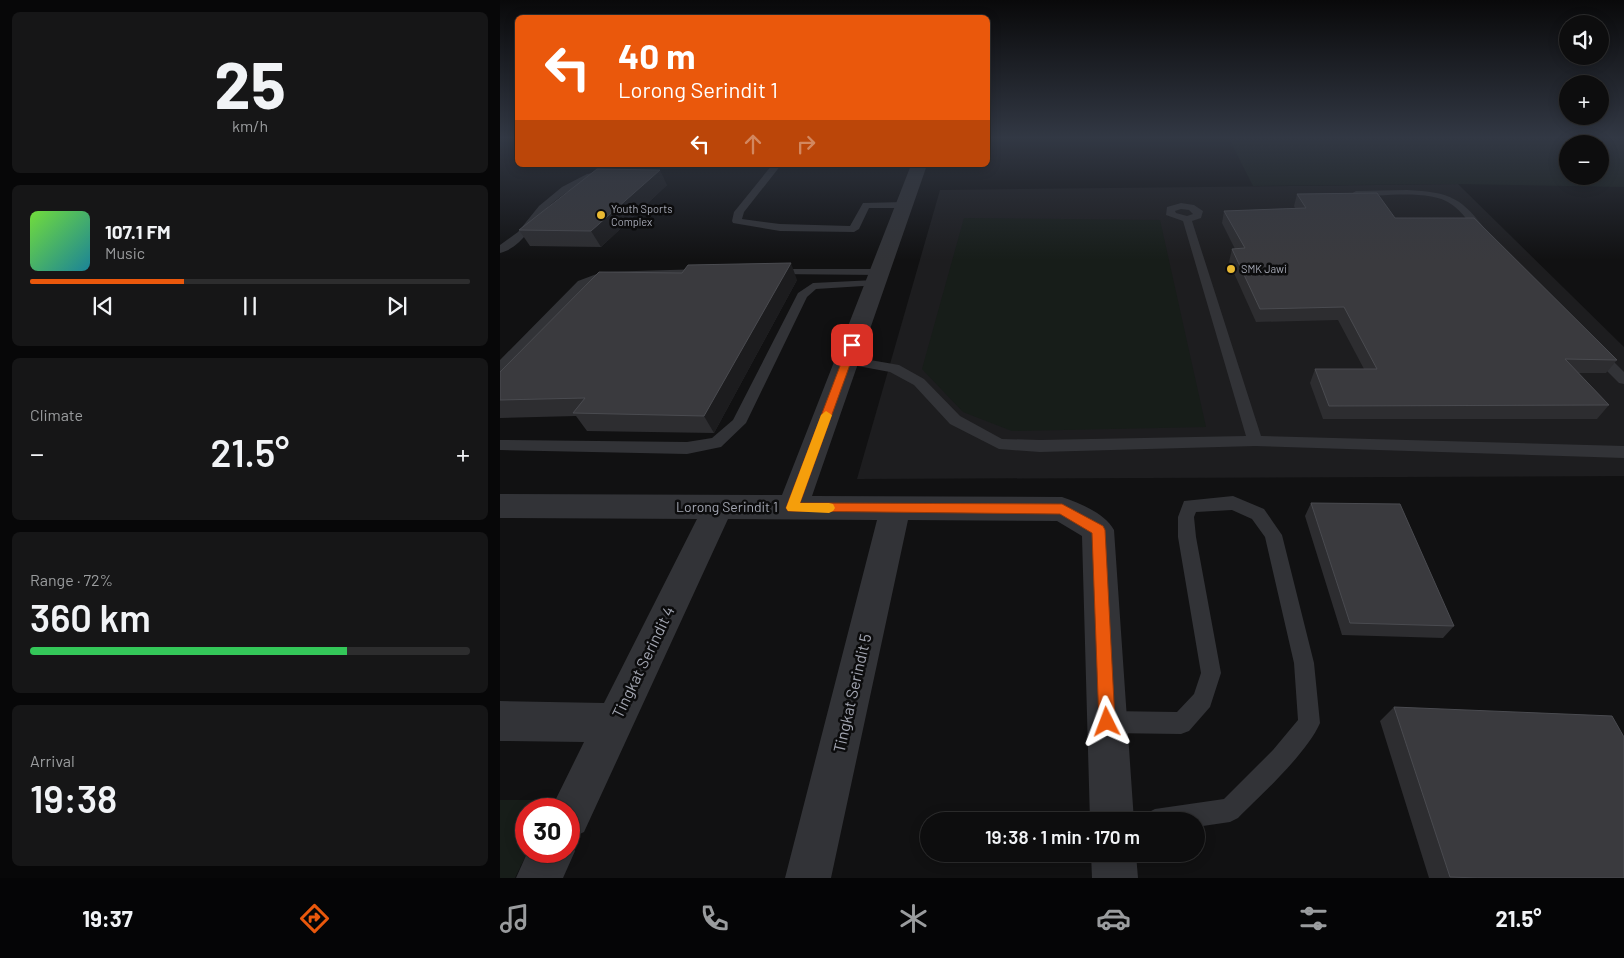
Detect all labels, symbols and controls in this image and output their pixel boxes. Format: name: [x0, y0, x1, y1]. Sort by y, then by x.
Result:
map controls: [1559, 15, 1609, 185]
button: sound: [1559, 15, 1609, 65]
text: 40 m: [618, 34, 695, 76]
icon: left: [535, 35, 600, 100]
text: 25: [214, 44, 286, 122]
button: +: [1559, 75, 1609, 125]
text: Lorong Serindit 1: [618, 76, 778, 102]
text: km/h: [232, 116, 268, 135]
icon: left: [686, 130, 714, 158]
icon: ahead: [739, 130, 767, 158]
icon: right: [792, 130, 820, 158]
button: −: [1559, 135, 1609, 185]
place label: Youth Sports Complex: [611, 202, 672, 228]
marker: Youth Sports Complex: [595, 209, 607, 221]
text: 107.1 FM: [105, 220, 171, 243]
text: Music: [105, 243, 145, 262]
place label: SMK Jawi: [1241, 262, 1287, 275]
marker: SMK Jawi: [1225, 263, 1237, 275]
icon: previous: [89, 292, 117, 320]
icon: pause: [236, 292, 264, 320]
icon: next: [383, 292, 411, 320]
pin: [831, 324, 873, 366]
icon: arrive: [838, 331, 866, 359]
text: Climate: [30, 405, 83, 424]
text: 21.5°: [211, 429, 289, 475]
text: −: [30, 436, 44, 470]
text: +: [456, 436, 470, 470]
street label: Lorong Serindit 1: [676, 498, 778, 515]
text: Range · 72%: [30, 570, 113, 589]
text: 360 km: [30, 594, 151, 640]
street label: Tingkat Serindit 4: [607, 603, 678, 721]
street label: Tingkat Serindit 5: [829, 632, 874, 754]
position arrow: [1080, 695, 1132, 747]
text: Arrival: [30, 751, 75, 770]
text: 19:38: [30, 775, 117, 821]
speed limit sign: 30: [515, 798, 580, 863]
text: 19:38 · 1 min · 170 m: [985, 825, 1140, 848]
icon: directions: [297, 901, 332, 936]
icon: music: [497, 901, 532, 936]
icon: phone: [697, 901, 732, 936]
icon: climate: [896, 901, 931, 936]
icon: car: [1096, 901, 1131, 936]
icon: filters: [1296, 901, 1331, 936]
text: 19:37: [82, 905, 133, 931]
text: 21.5°: [1496, 905, 1542, 931]

